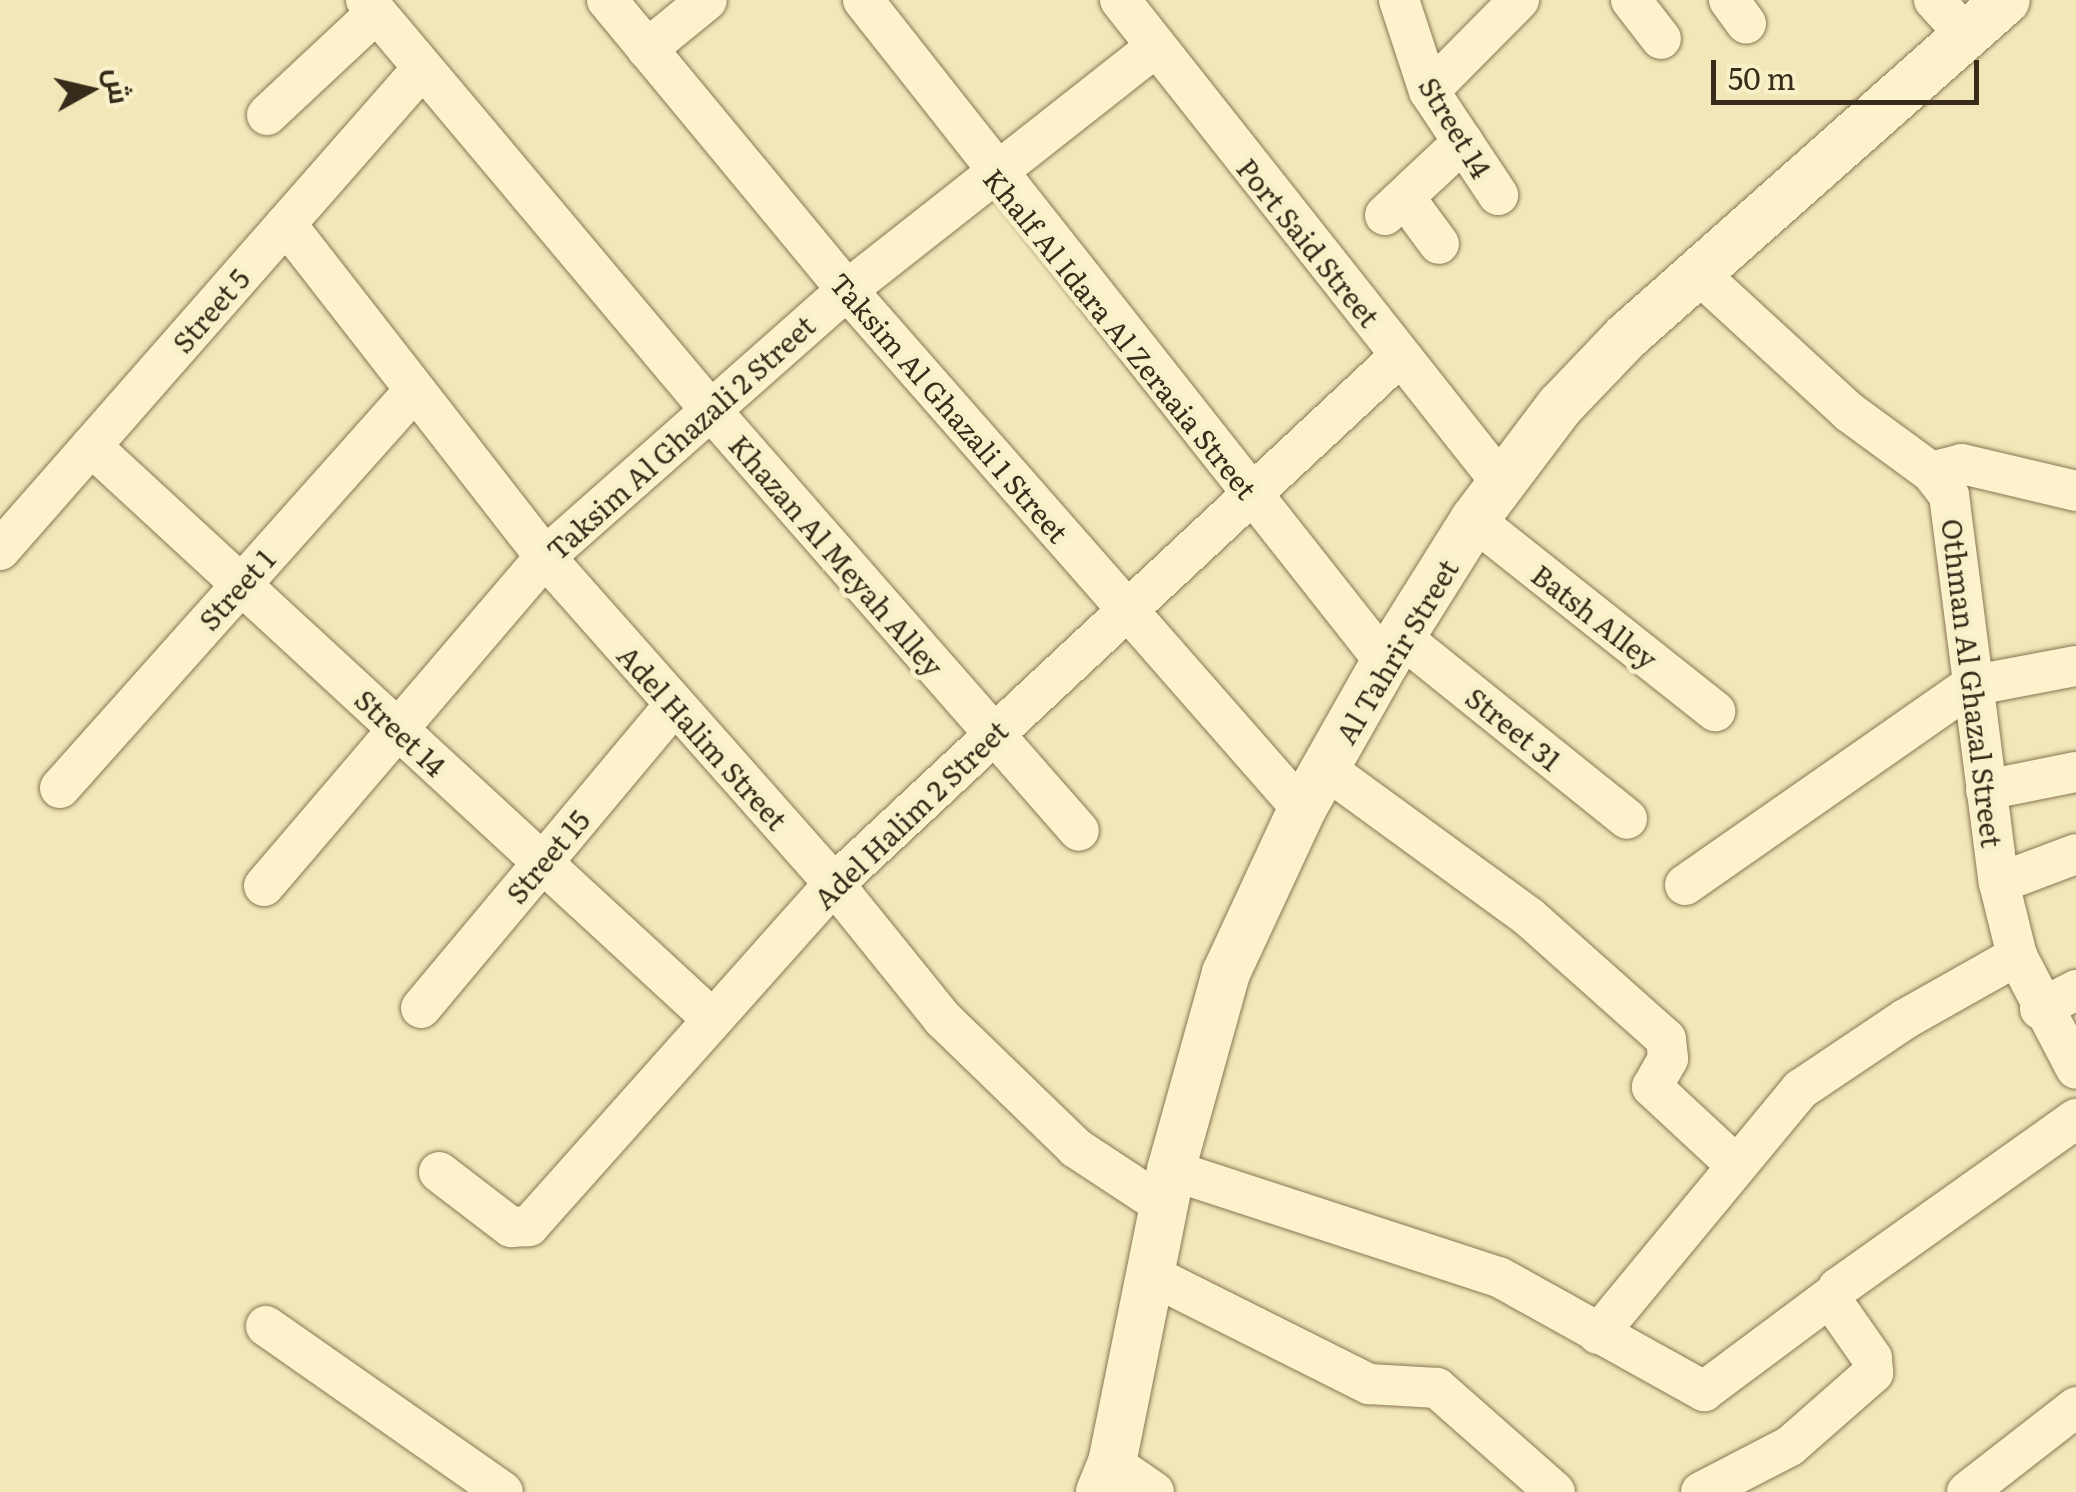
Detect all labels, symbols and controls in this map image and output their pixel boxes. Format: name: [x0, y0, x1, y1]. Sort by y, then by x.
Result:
north arrow: [40, 40, 140, 140]
scale bar: [1716, 40, 1984, 102]
text: 50 m: [1728, 55, 1796, 99]
text: ش: [96, 65, 143, 107]
street label: Street 14: [1413, 71, 1499, 183]
street label: Port Said Street: [1231, 151, 1387, 333]
street label: Khalf Al Idara Al Zeraaia Street: [977, 161, 1265, 505]
street label: Street 5: [165, 261, 255, 359]
street label: Taksim Al Ghazali 1 Street: [824, 265, 1076, 549]
street label: Taksim Al Ghazali 2 Street: [539, 308, 821, 566]
street label: Khazan Al Meyah Alley: [723, 427, 951, 683]
street label: Othman Al Ghazal Street: [1936, 517, 2010, 849]
street label: Street 1: [191, 542, 281, 636]
street label: Al Tahrir Street: [1328, 553, 1464, 749]
street label: Batsh Alley: [1526, 557, 1664, 675]
street label: Adel Halim Street: [611, 638, 795, 836]
street label: Street 31: [1460, 680, 1568, 776]
street label: Street 14: [349, 682, 453, 782]
street label: Adel Halim 2 Street: [806, 713, 1014, 915]
street label: Street 15: [498, 803, 596, 909]

